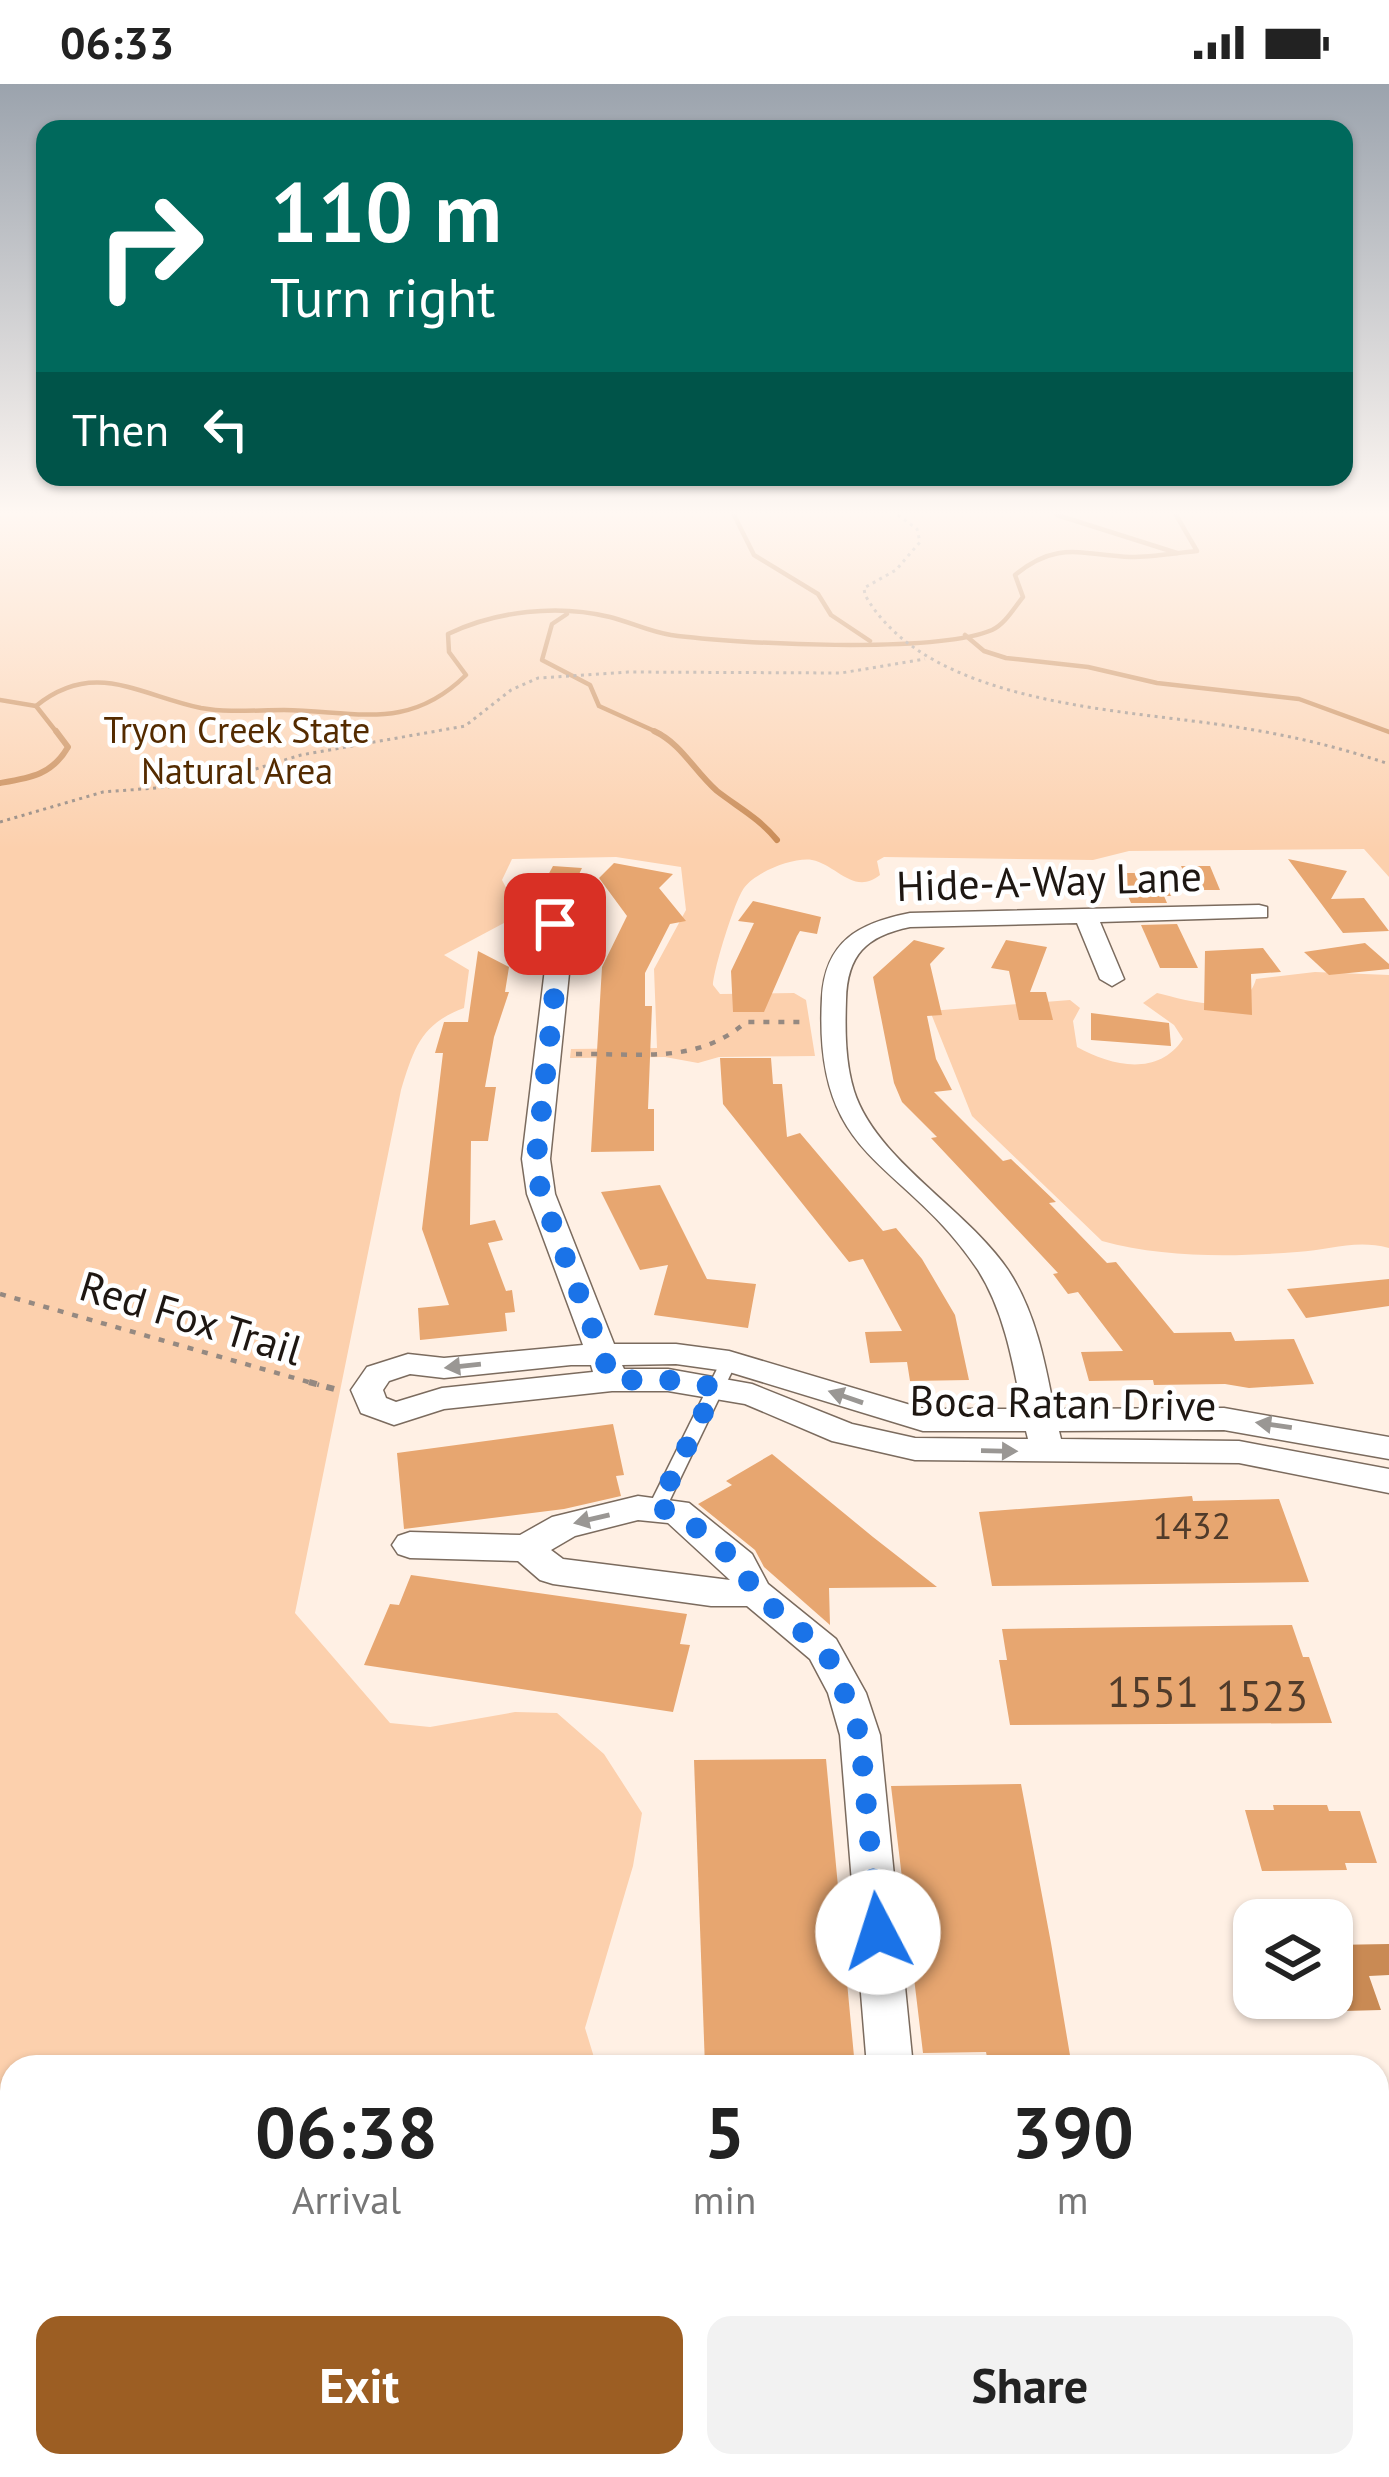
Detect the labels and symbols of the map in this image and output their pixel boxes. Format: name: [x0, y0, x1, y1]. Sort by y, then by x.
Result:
park label: Tryon Creek State Natural Area: [104, 706, 370, 794]
street label: Hide-A-Way Lane: [895, 848, 1203, 913]
pin: [504, 873, 606, 975]
street label: Red Fox Trail: [74, 1258, 309, 1377]
one-way arrow: [444, 1357, 481, 1376]
street label: Boca Ratan Drive: [909, 1372, 1217, 1433]
one-way arrow: [828, 1387, 864, 1405]
one-way arrow: [1255, 1415, 1293, 1434]
one-way arrow: [981, 1441, 1019, 1460]
house number: 1432: [1153, 1502, 1231, 1549]
one-way arrow: [574, 1510, 611, 1529]
house number: 1551: [1107, 1664, 1199, 1719]
house number: 1523: [1216, 1668, 1308, 1723]
position arrow: [815, 1869, 941, 1995]

